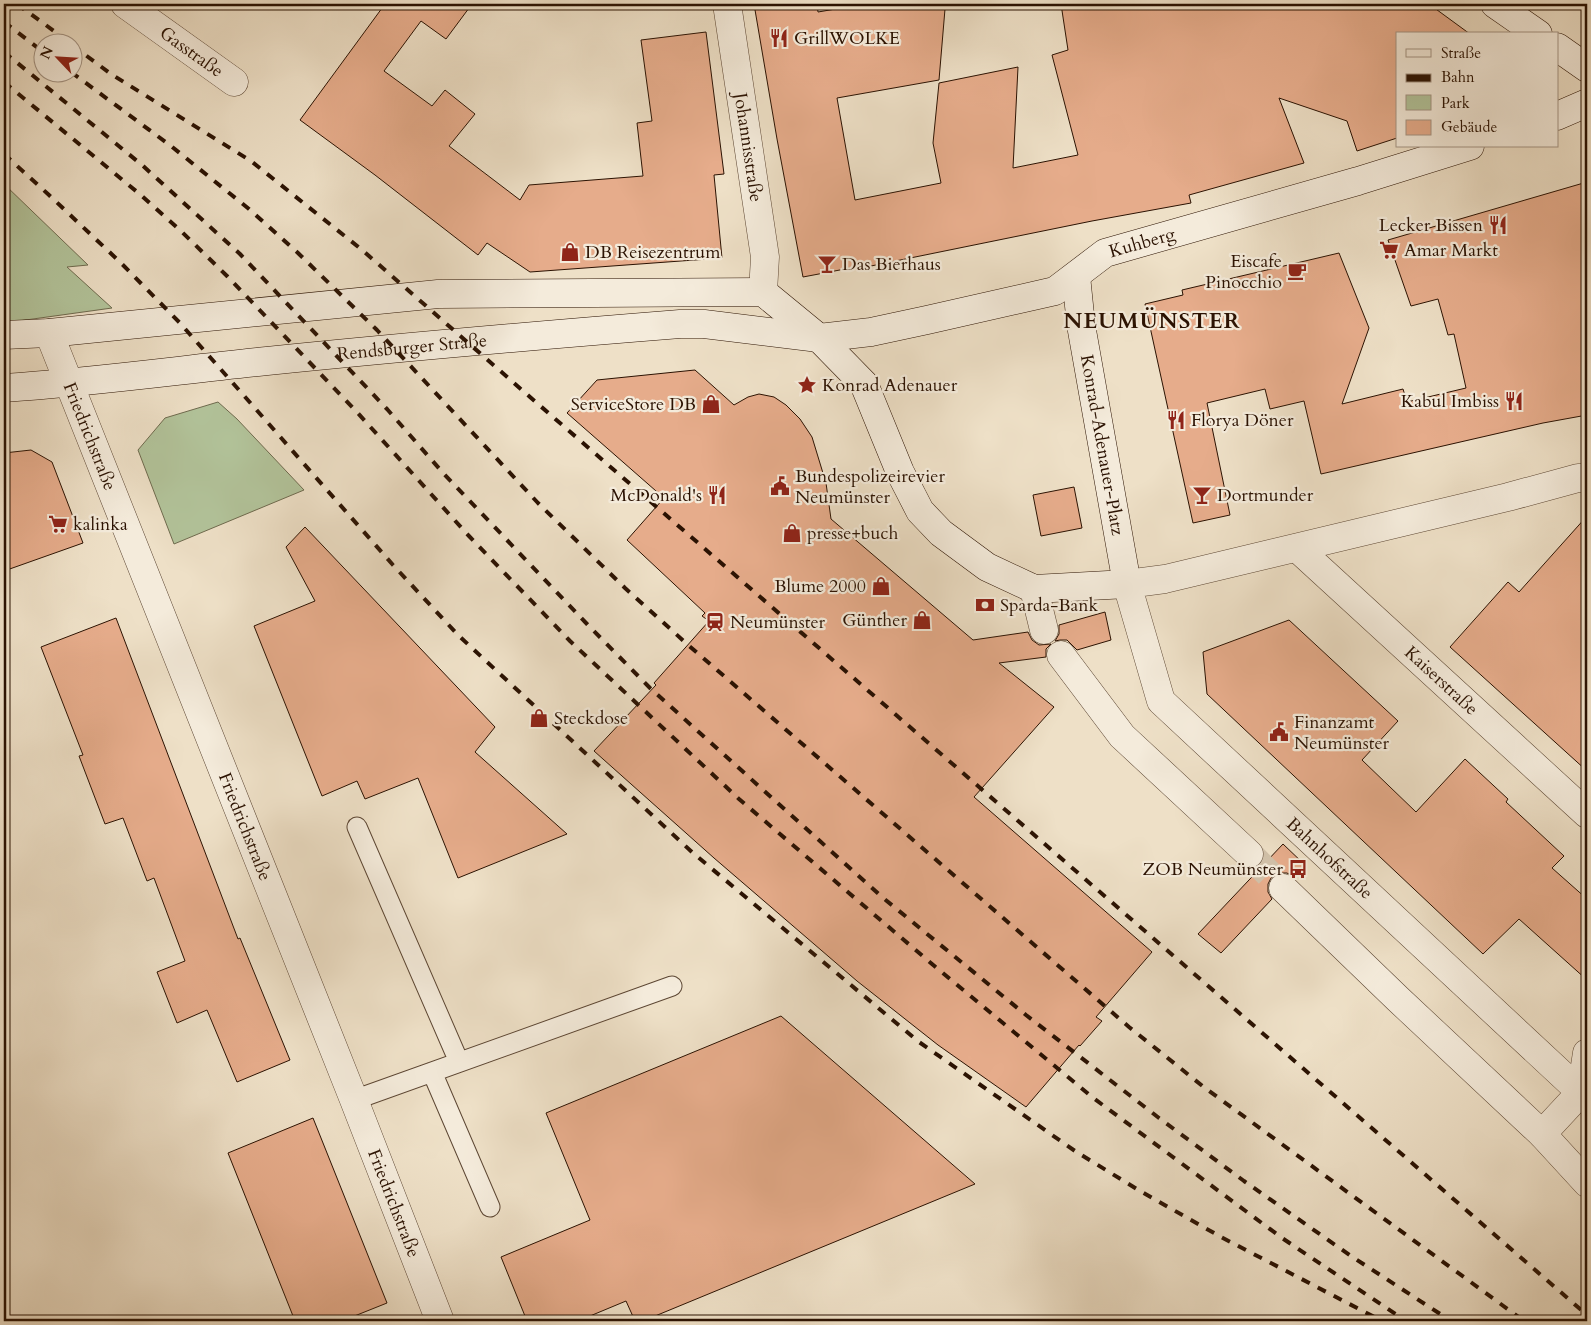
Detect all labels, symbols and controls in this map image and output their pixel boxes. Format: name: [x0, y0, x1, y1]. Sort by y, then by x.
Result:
street label: Gasstraße: [155, 20, 229, 83]
place label: GrillWOLKE: [794, 26, 900, 51]
restaurant icon: GrillWOLKE: [768, 27, 790, 49]
north arrow: [32, 32, 82, 82]
legend: [1396, 32, 1558, 148]
text: N: [35, 43, 58, 62]
text: Straße: [1441, 43, 1481, 63]
text: Bahn: [1441, 67, 1475, 87]
street label: Johannisstraße: [728, 88, 769, 204]
text: Park: [1441, 93, 1470, 113]
text: Gebäude: [1441, 117, 1498, 137]
place label: Lecker Bissen: [1379, 213, 1484, 238]
restaurant icon: Lecker Bissen: [1487, 214, 1509, 236]
street label: Kuhberg: [1106, 221, 1179, 264]
place label: Amar Markt: [1404, 238, 1498, 263]
supermarket icon: Amar Markt: [1378, 239, 1400, 261]
place label: DB Reisezentrum: [585, 240, 721, 265]
shop icon: DB Reisezentrum: [559, 241, 581, 263]
place label: Eiscafe Pinocchio: [1205, 249, 1282, 295]
place label: Das Bierhaus: [842, 252, 941, 277]
bar icon: Das Bierhaus: [816, 253, 838, 275]
cafe icon: Eiscafe Pinocchio: [1286, 260, 1308, 282]
district label: NEUMÜNSTER: [1063, 306, 1241, 336]
street label: Rendsburger Straße: [336, 328, 488, 366]
street label: Konrad-Adenauer-Platz: [1074, 353, 1130, 537]
place label: Konrad Adenauer: [822, 373, 958, 398]
place icon: Konrad Adenauer: [796, 374, 818, 396]
street label: Friedrichstraße: [57, 378, 123, 494]
place label: Kabul Imbiss: [1401, 389, 1499, 414]
restaurant icon: Kabul Imbiss: [1503, 390, 1525, 412]
place label: ServiceStore DB: [571, 392, 696, 417]
shop icon: ServiceStore DB: [700, 393, 722, 415]
place label: Florya Döner: [1191, 408, 1294, 433]
restaurant icon: Florya Döner: [1165, 409, 1187, 431]
place label: Bundespolizeirevier Neumünster: [795, 464, 945, 510]
public building icon: Bundespolizeirevier Neumünster: [769, 475, 791, 497]
place label: McDonald's: [610, 483, 702, 508]
place label: Dortmunder: [1217, 483, 1314, 508]
restaurant icon: McDonald's: [706, 484, 728, 506]
bar icon: Dortmunder: [1191, 484, 1213, 506]
place label: kalinka: [73, 512, 128, 537]
supermarket icon: kalinka: [47, 513, 69, 535]
place label: presse+buch: [807, 521, 899, 546]
shop icon: presse+buch: [781, 522, 803, 544]
place label: Blume 2000: [774, 574, 866, 599]
shop icon: Blume 2000: [870, 575, 892, 597]
place label: Sparda-Bank: [1000, 593, 1099, 618]
bank icon: Sparda-Bank: [974, 594, 996, 616]
place label: Günther: [842, 608, 907, 633]
shop icon: Günther: [911, 609, 933, 631]
place label: Neumünster: [730, 610, 826, 635]
station icon: Neumünster: [704, 611, 726, 633]
street label: Kaiserstraße: [1399, 640, 1484, 721]
place label: Steckdose: [554, 706, 628, 731]
shop icon: Steckdose: [528, 707, 550, 729]
place label: Finanzamt Neumünster: [1294, 710, 1390, 756]
public building icon: Finanzamt Neumünster: [1268, 721, 1290, 743]
street label: Friedrichstraße: [212, 769, 278, 884]
street label: Bahnhofstraße: [1281, 812, 1379, 905]
place label: ZOB Neumünster: [1142, 857, 1283, 882]
bus stop icon: ZOB Neumünster: [1287, 858, 1309, 880]
street label: Friedrichstraße: [362, 1145, 427, 1261]

